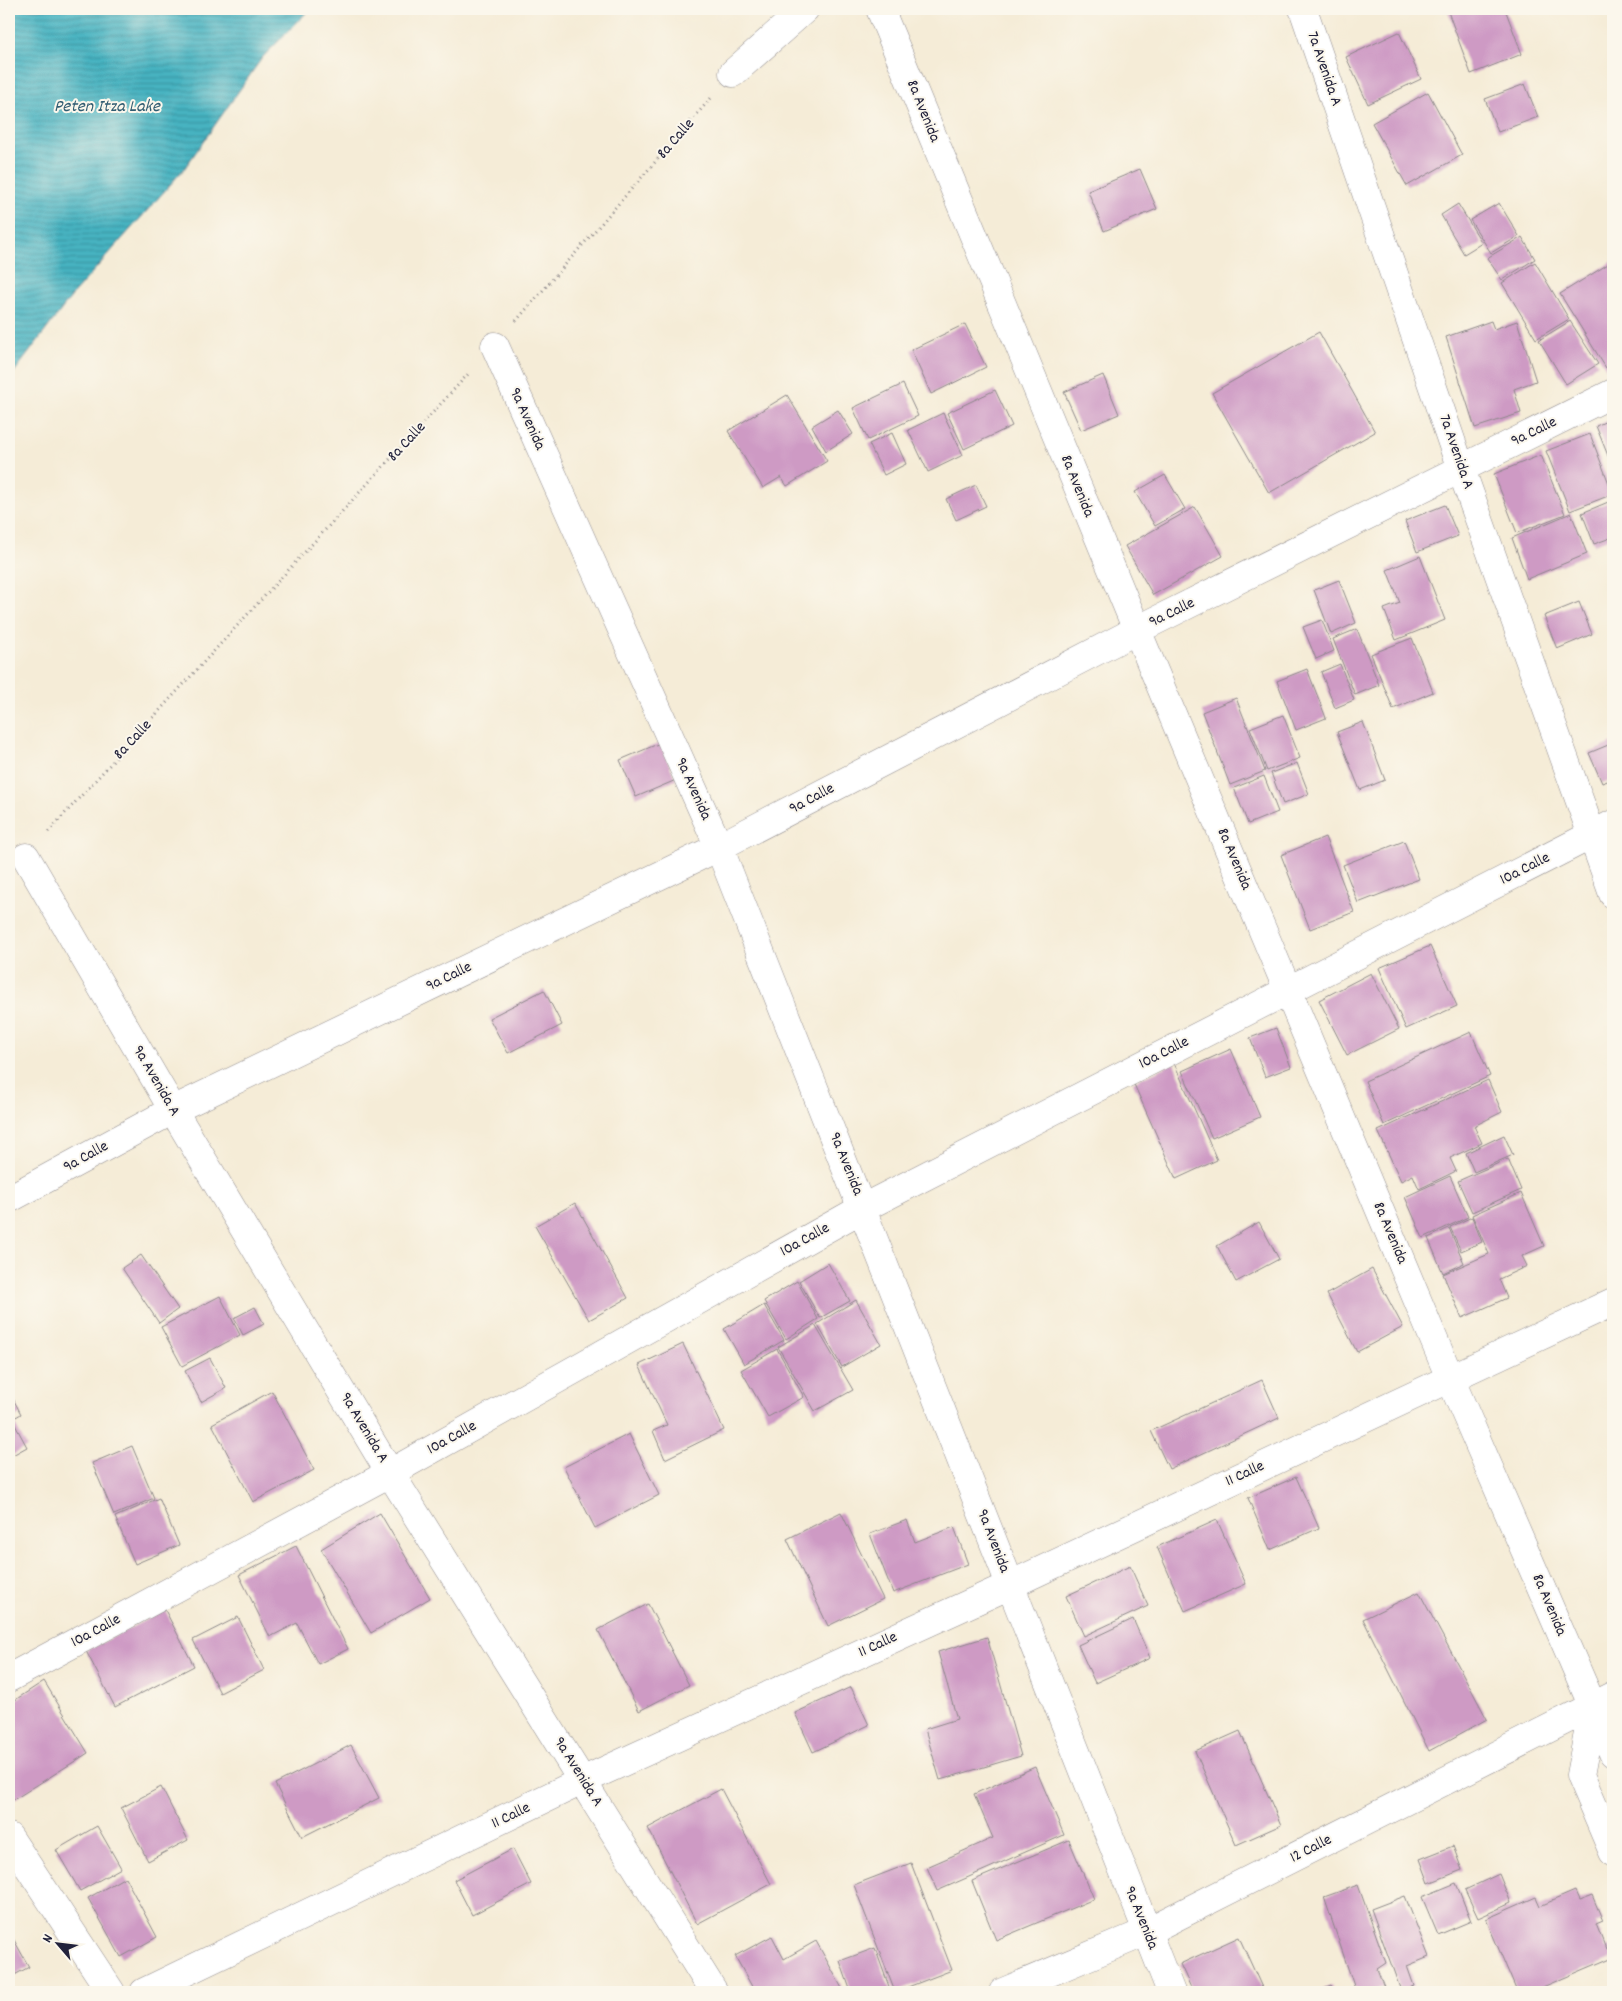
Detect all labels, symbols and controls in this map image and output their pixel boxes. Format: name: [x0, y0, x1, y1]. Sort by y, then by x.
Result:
street label: 7a Avenida A: [1301, 29, 1348, 110]
street label: 8a Avenida: [900, 76, 946, 146]
water label: Peten Itza Lake: [54, 95, 161, 120]
street label: 8a Calle: [652, 113, 700, 165]
street label: 9a Avenida: [503, 384, 551, 454]
street label: 9a Calle: [1507, 411, 1561, 453]
street label: 7a Avenida A: [1433, 412, 1480, 493]
street label: 8a Calle: [382, 417, 432, 467]
street label: 8a Avenida: [1054, 451, 1100, 521]
street label: 9a Calle: [1145, 592, 1199, 634]
street label: 8a Calle: [108, 715, 158, 765]
street label: 9a Avenida: [669, 754, 717, 824]
street label: 9a Calle: [785, 777, 839, 821]
street label: 8a Avenida: [1211, 824, 1258, 894]
street label: 10a Calle: [1496, 847, 1554, 891]
street label: 9a Calle: [422, 956, 476, 998]
street label: 10a Calle: [1135, 1031, 1193, 1075]
street label: 9a Avenida A: [126, 1041, 186, 1121]
street label: 9a Avenida: [823, 1129, 869, 1199]
street label: 9a Calle: [59, 1135, 113, 1179]
street label: 8a Avenida: [1367, 1198, 1414, 1268]
street label: 10a Calle: [776, 1217, 834, 1263]
street label: 9a Avenida A: [334, 1388, 394, 1468]
street label: 10a Calle: [423, 1415, 481, 1461]
street label: 11 Calle: [1222, 1455, 1268, 1493]
street label: 9a Avenida: [970, 1506, 1016, 1577]
street label: 8a Avenida: [1526, 1570, 1573, 1640]
street label: 10a Calle: [67, 1608, 125, 1654]
street label: 11 Calle: [855, 1626, 901, 1664]
street label: 9a Avenida A: [547, 1733, 609, 1812]
street label: 11 Calle: [488, 1797, 534, 1835]
street label: 12 Calle: [1286, 1829, 1336, 1869]
street label: 9a Avenida: [1118, 1883, 1164, 1953]
north arrow: [32, 1918, 82, 1968]
text: N: [38, 1931, 59, 1947]

